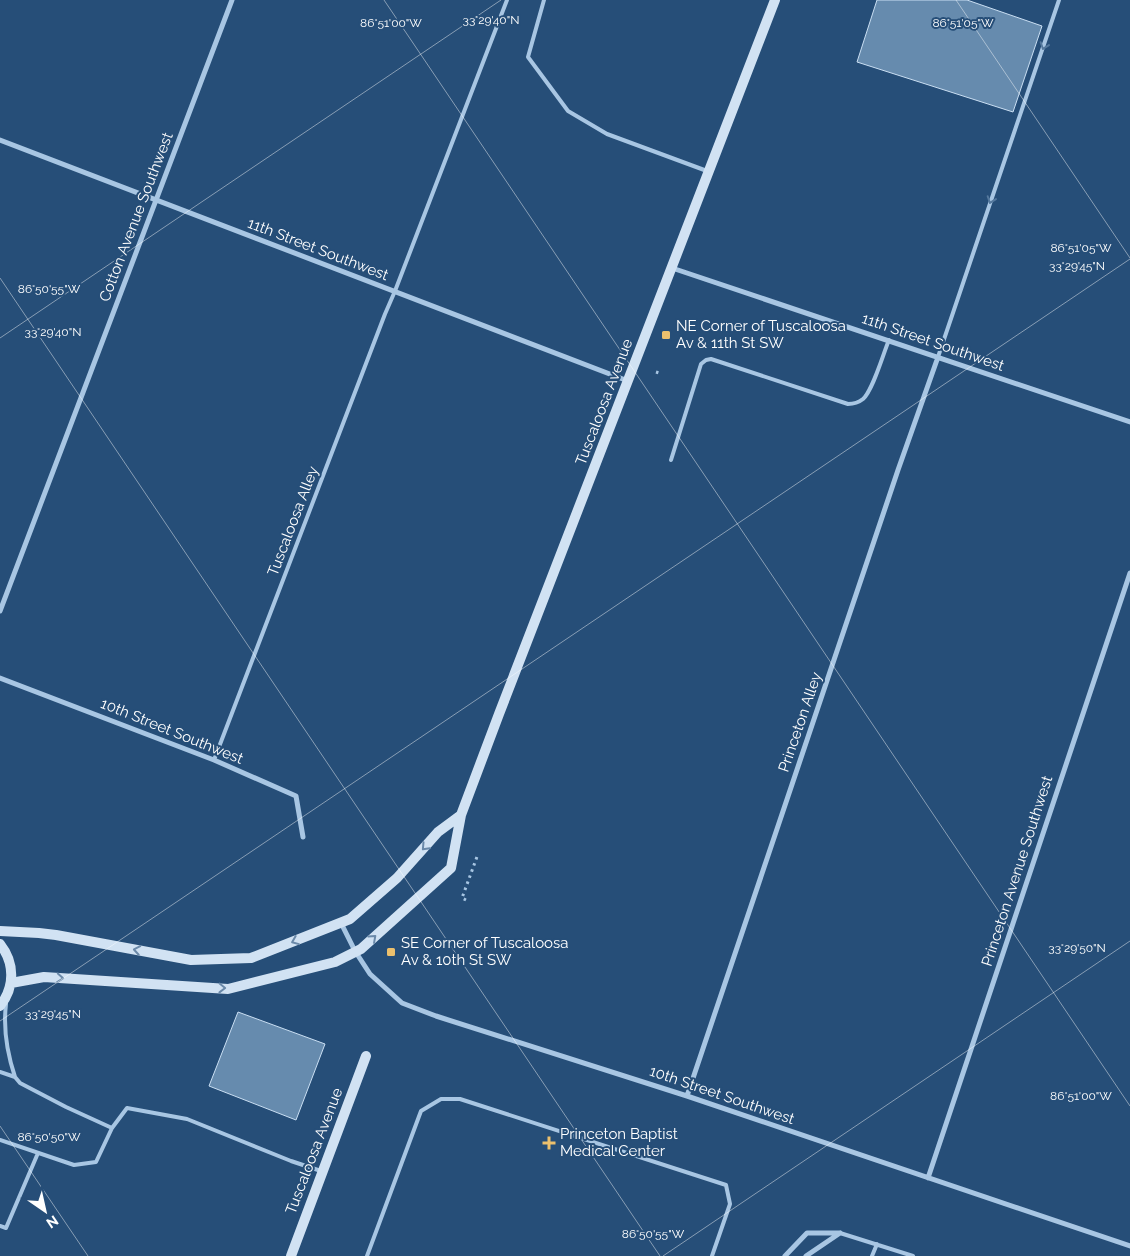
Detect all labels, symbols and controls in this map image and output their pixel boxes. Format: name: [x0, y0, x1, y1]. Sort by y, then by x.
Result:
text: 33°29'40"N: [463, 13, 519, 27]
text: 86°51'00"W: [360, 16, 422, 30]
text: 86°51'05"W: [932, 16, 994, 30]
one-way arrow: [1039, 41, 1049, 50]
street label: Cotton Avenue Southwest: [95, 130, 177, 304]
one-way arrow: [987, 195, 997, 204]
street label: 11th Street Southwest: [245, 214, 391, 284]
text: 86°51'05"W: [1050, 241, 1112, 255]
text: 33°29'45"N: [1049, 259, 1105, 273]
text: 86°50'55"W: [18, 282, 81, 296]
street label: 11th Street Southwest: [859, 309, 1007, 375]
place label: NE Corner of Tuscaloosa Av & 11th St SW: [676, 317, 846, 352]
text: 33°29'40"N: [25, 325, 81, 339]
marker: NE Corner of Tuscaloosa Av & 11th St SW: [660, 329, 672, 341]
street label: Tuscaloosa Avenue: [572, 336, 636, 468]
street label: Tuscaloosa Alley: [264, 464, 322, 578]
street label: Princeton Alley: [774, 670, 826, 774]
street label: 10th Street Southwest: [98, 694, 246, 768]
street label: Princeton Avenue Southwest: [978, 773, 1056, 969]
one-way arrow: [422, 842, 431, 851]
one-way arrow: [368, 934, 377, 943]
place label: SE Corner of Tuscaloosa Av & 10th St SW: [401, 934, 568, 969]
one-way arrow: [292, 935, 300, 945]
text: 33°29'50"N: [1048, 941, 1106, 955]
one-way arrow: [133, 946, 142, 956]
marker: SE Corner of Tuscaloosa Av & 10th St SW: [385, 946, 397, 958]
one-way arrow: [56, 973, 64, 984]
one-way arrow: [218, 983, 226, 993]
text: 33°29'45"N: [25, 1007, 81, 1021]
street label: 10th Street Southwest: [647, 1062, 797, 1128]
street label: Tuscaloosa Avenue: [282, 1085, 346, 1217]
text: 86°51'00"W: [1050, 1089, 1112, 1103]
place label: Princeton Baptist Medical Center: [560, 1125, 678, 1160]
text: 86°50'50"W: [17, 1130, 81, 1144]
marker: Princeton Baptist Medical Center: [542, 1136, 556, 1150]
north arrow: [20, 1186, 70, 1236]
text: N: [43, 1212, 61, 1231]
text: 86°50'55"W: [622, 1227, 685, 1241]

